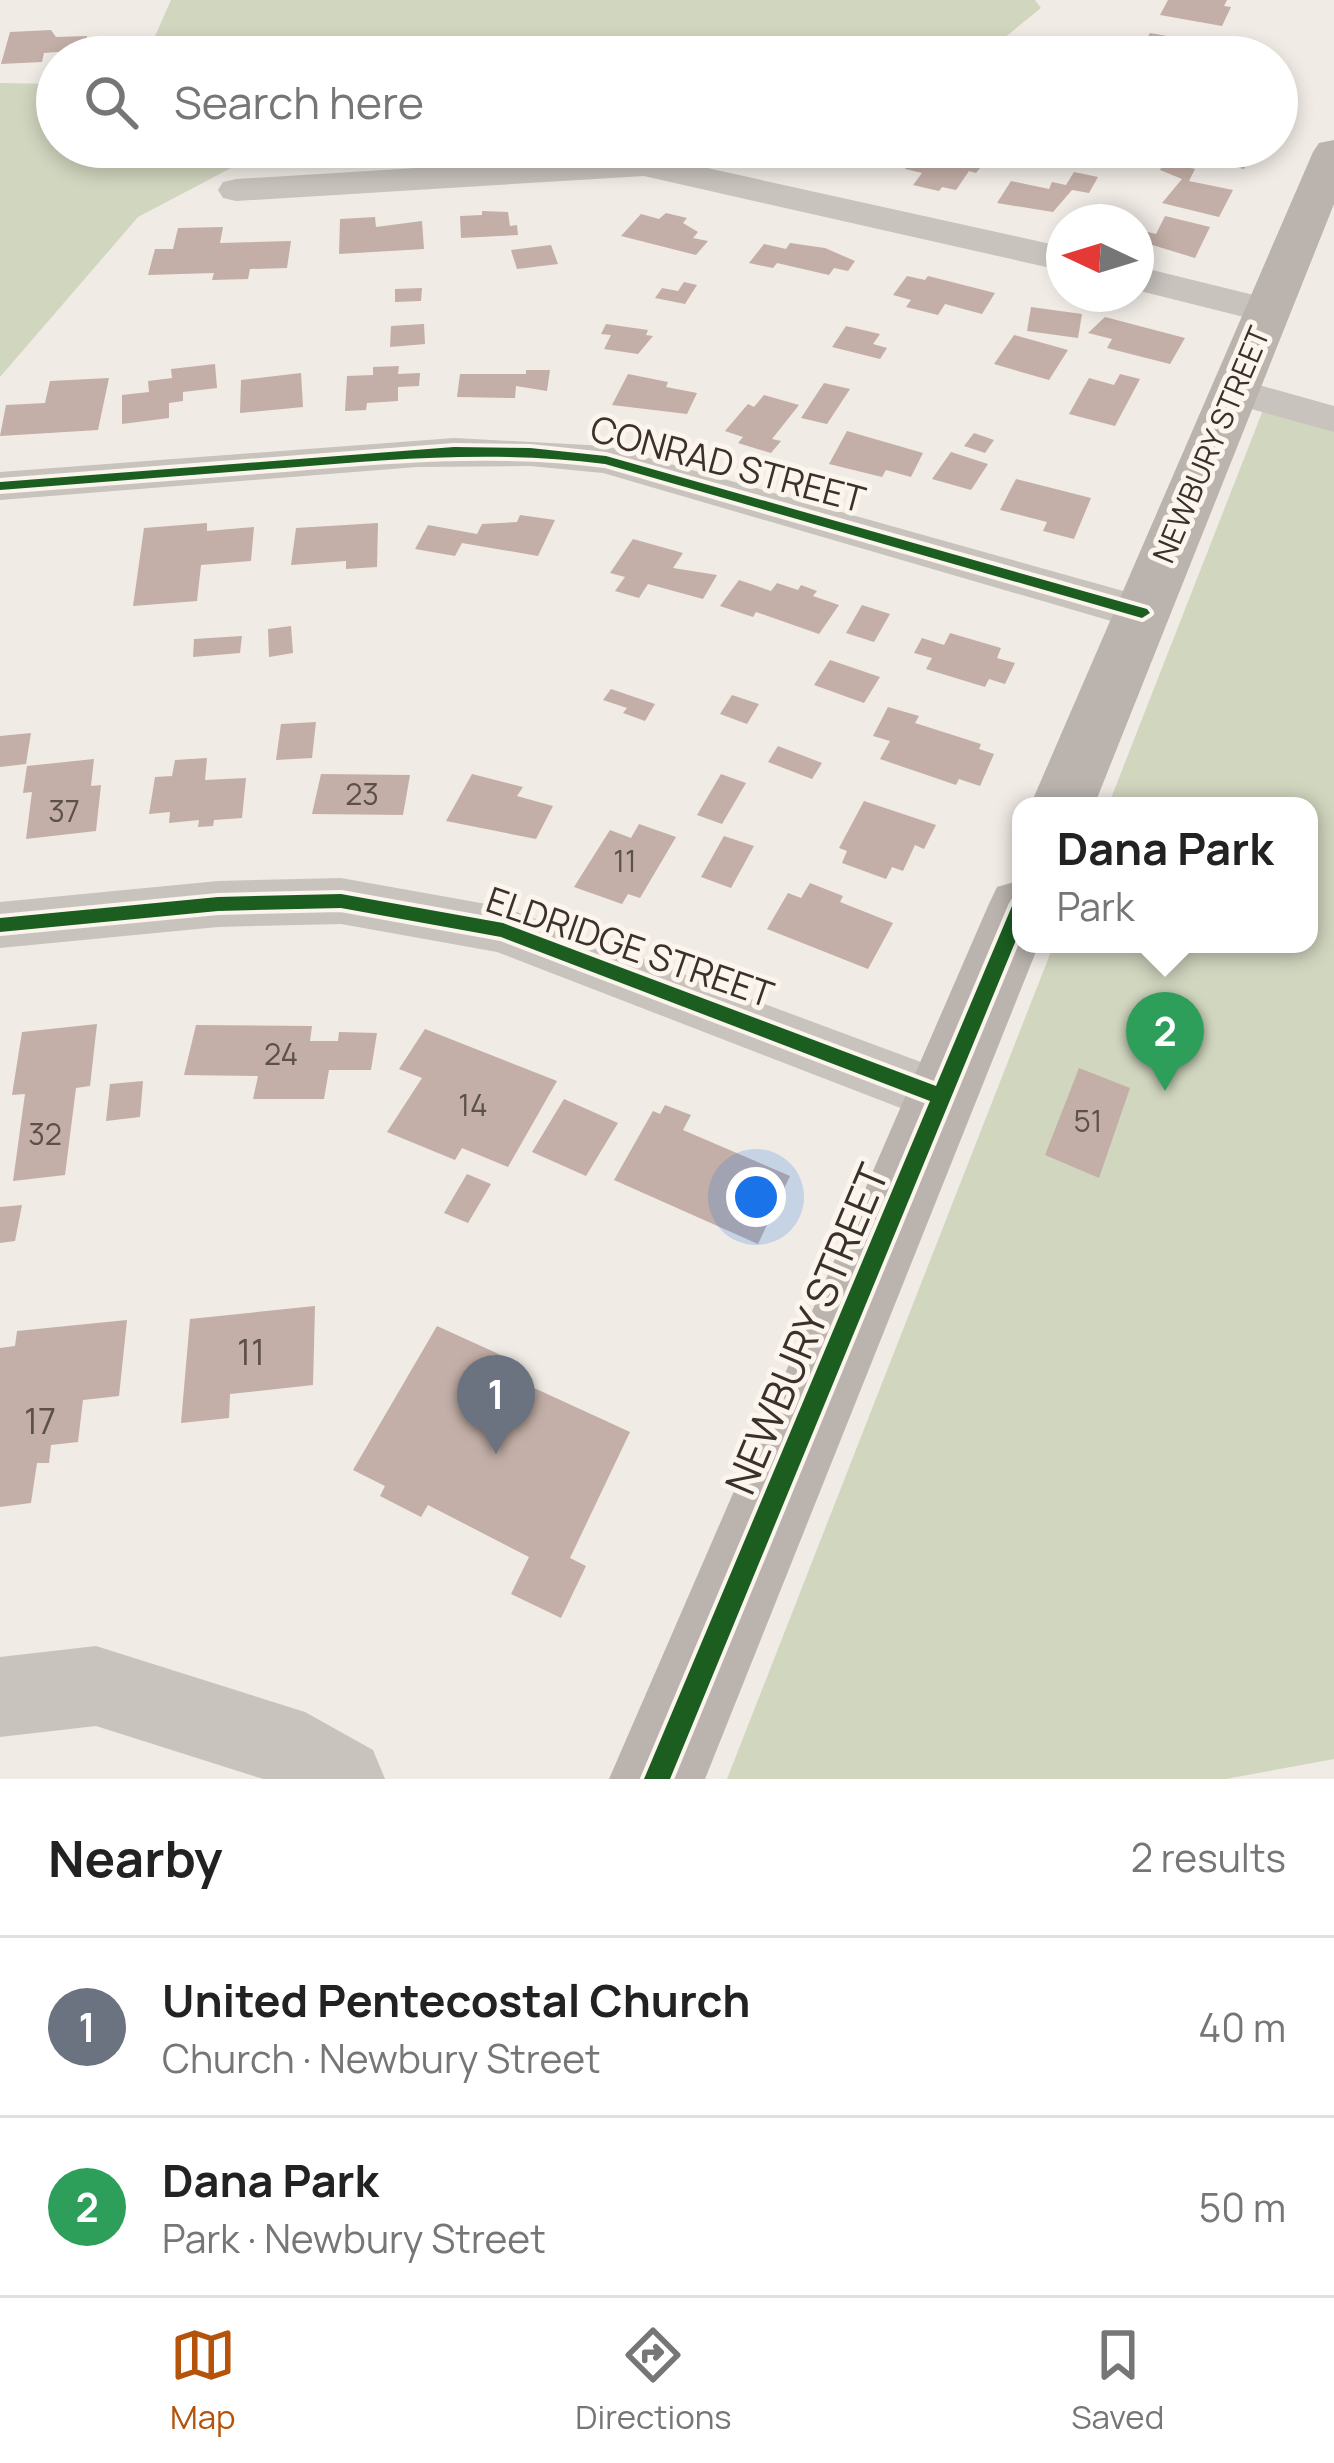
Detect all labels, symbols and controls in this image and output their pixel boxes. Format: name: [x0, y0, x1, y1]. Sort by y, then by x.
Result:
search box: [36, 36, 1298, 168]
icon: search: [78, 69, 144, 135]
text: Search here: [174, 71, 424, 133]
north arrow: [1046, 204, 1154, 312]
street label: NEWBURY STREET: [1142, 320, 1279, 569]
street label: CONRAD STREET: [585, 403, 871, 524]
house number: 23: [345, 773, 379, 814]
house number: 37: [48, 790, 80, 831]
popup: [1012, 797, 1318, 953]
text: Dana Park: [1057, 817, 1273, 879]
house number: 11: [613, 840, 637, 881]
street label: ELDRIDGE STREET: [480, 874, 781, 1019]
text: Park: [1057, 879, 1134, 933]
pin: 2: [1126, 992, 1204, 1091]
house number: 24: [264, 1033, 298, 1074]
house number: 14: [458, 1084, 488, 1125]
house number: 51: [1073, 1100, 1103, 1141]
house number: 32: [28, 1113, 62, 1154]
street label: NEWBURY STREET: [710, 1155, 902, 1503]
your location: [726, 1167, 786, 1227]
house number: 11: [237, 1327, 265, 1376]
pin: 1: [457, 1355, 535, 1454]
house number: 17: [24, 1396, 56, 1445]
text: Nearby: [48, 1823, 223, 1892]
text: 2 results: [1131, 1830, 1286, 1884]
text: United Pentecostal Church: [162, 1969, 750, 2031]
text: 1: [78, 2000, 96, 2054]
text: 40 m: [1198, 2000, 1286, 2054]
text: Church · Newbury Street: [162, 2031, 601, 2085]
text: Dana Park: [162, 2149, 379, 2211]
text: 2: [75, 2180, 99, 2234]
text: 50 m: [1199, 2180, 1286, 2234]
text: Park · Newbury Street: [162, 2211, 546, 2265]
tab: Map: [170, 2322, 236, 2439]
tab: Directions: [575, 2322, 732, 2439]
tab: Saved: [1071, 2322, 1164, 2439]

